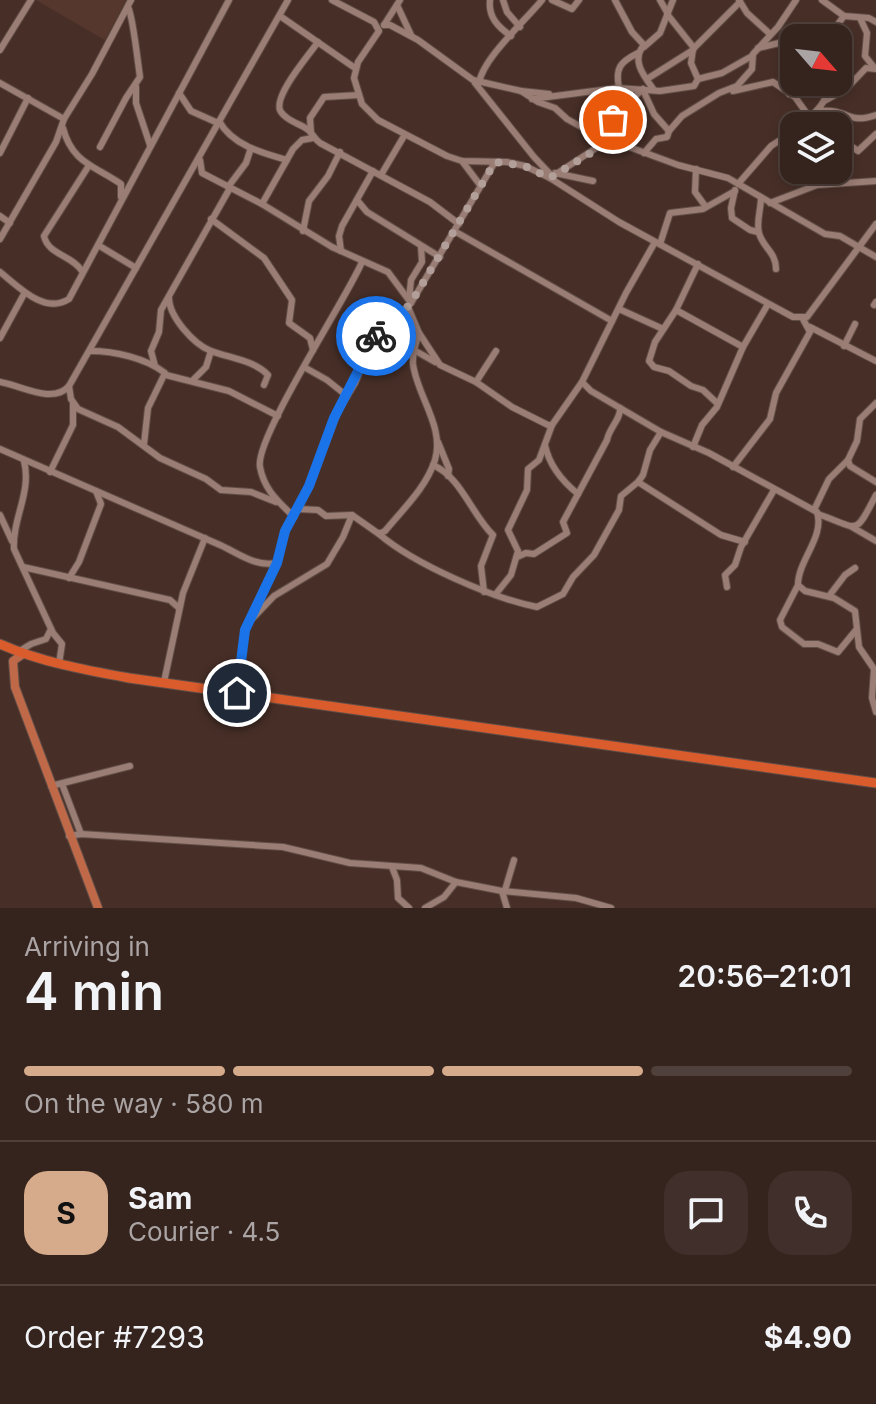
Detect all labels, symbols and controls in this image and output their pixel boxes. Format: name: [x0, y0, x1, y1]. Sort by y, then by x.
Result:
north arrow: [780, 24, 852, 96]
map controls: [780, 24, 852, 184]
pin: [579, 86, 647, 154]
icon: bag: [591, 98, 635, 142]
button: layers: [780, 112, 852, 184]
courier: [336, 296, 416, 376]
icon: bike: [354, 314, 398, 358]
pin: [203, 659, 271, 727]
icon: home: [215, 671, 259, 715]
text: Arriving in: [24, 931, 150, 962]
text: 20:56–21:01: [677, 958, 852, 994]
text: 4 min: [24, 960, 164, 1023]
text: On the way · 580 m: [24, 1088, 264, 1119]
button: chat: [664, 1171, 748, 1255]
button: phone: [768, 1171, 852, 1255]
text: Sam: [128, 1180, 192, 1216]
text: S: [56, 1195, 76, 1231]
text: Courier · 4.5: [128, 1216, 280, 1247]
text: Order #7293: [24, 1319, 205, 1355]
text: $4.90: [764, 1319, 852, 1355]

